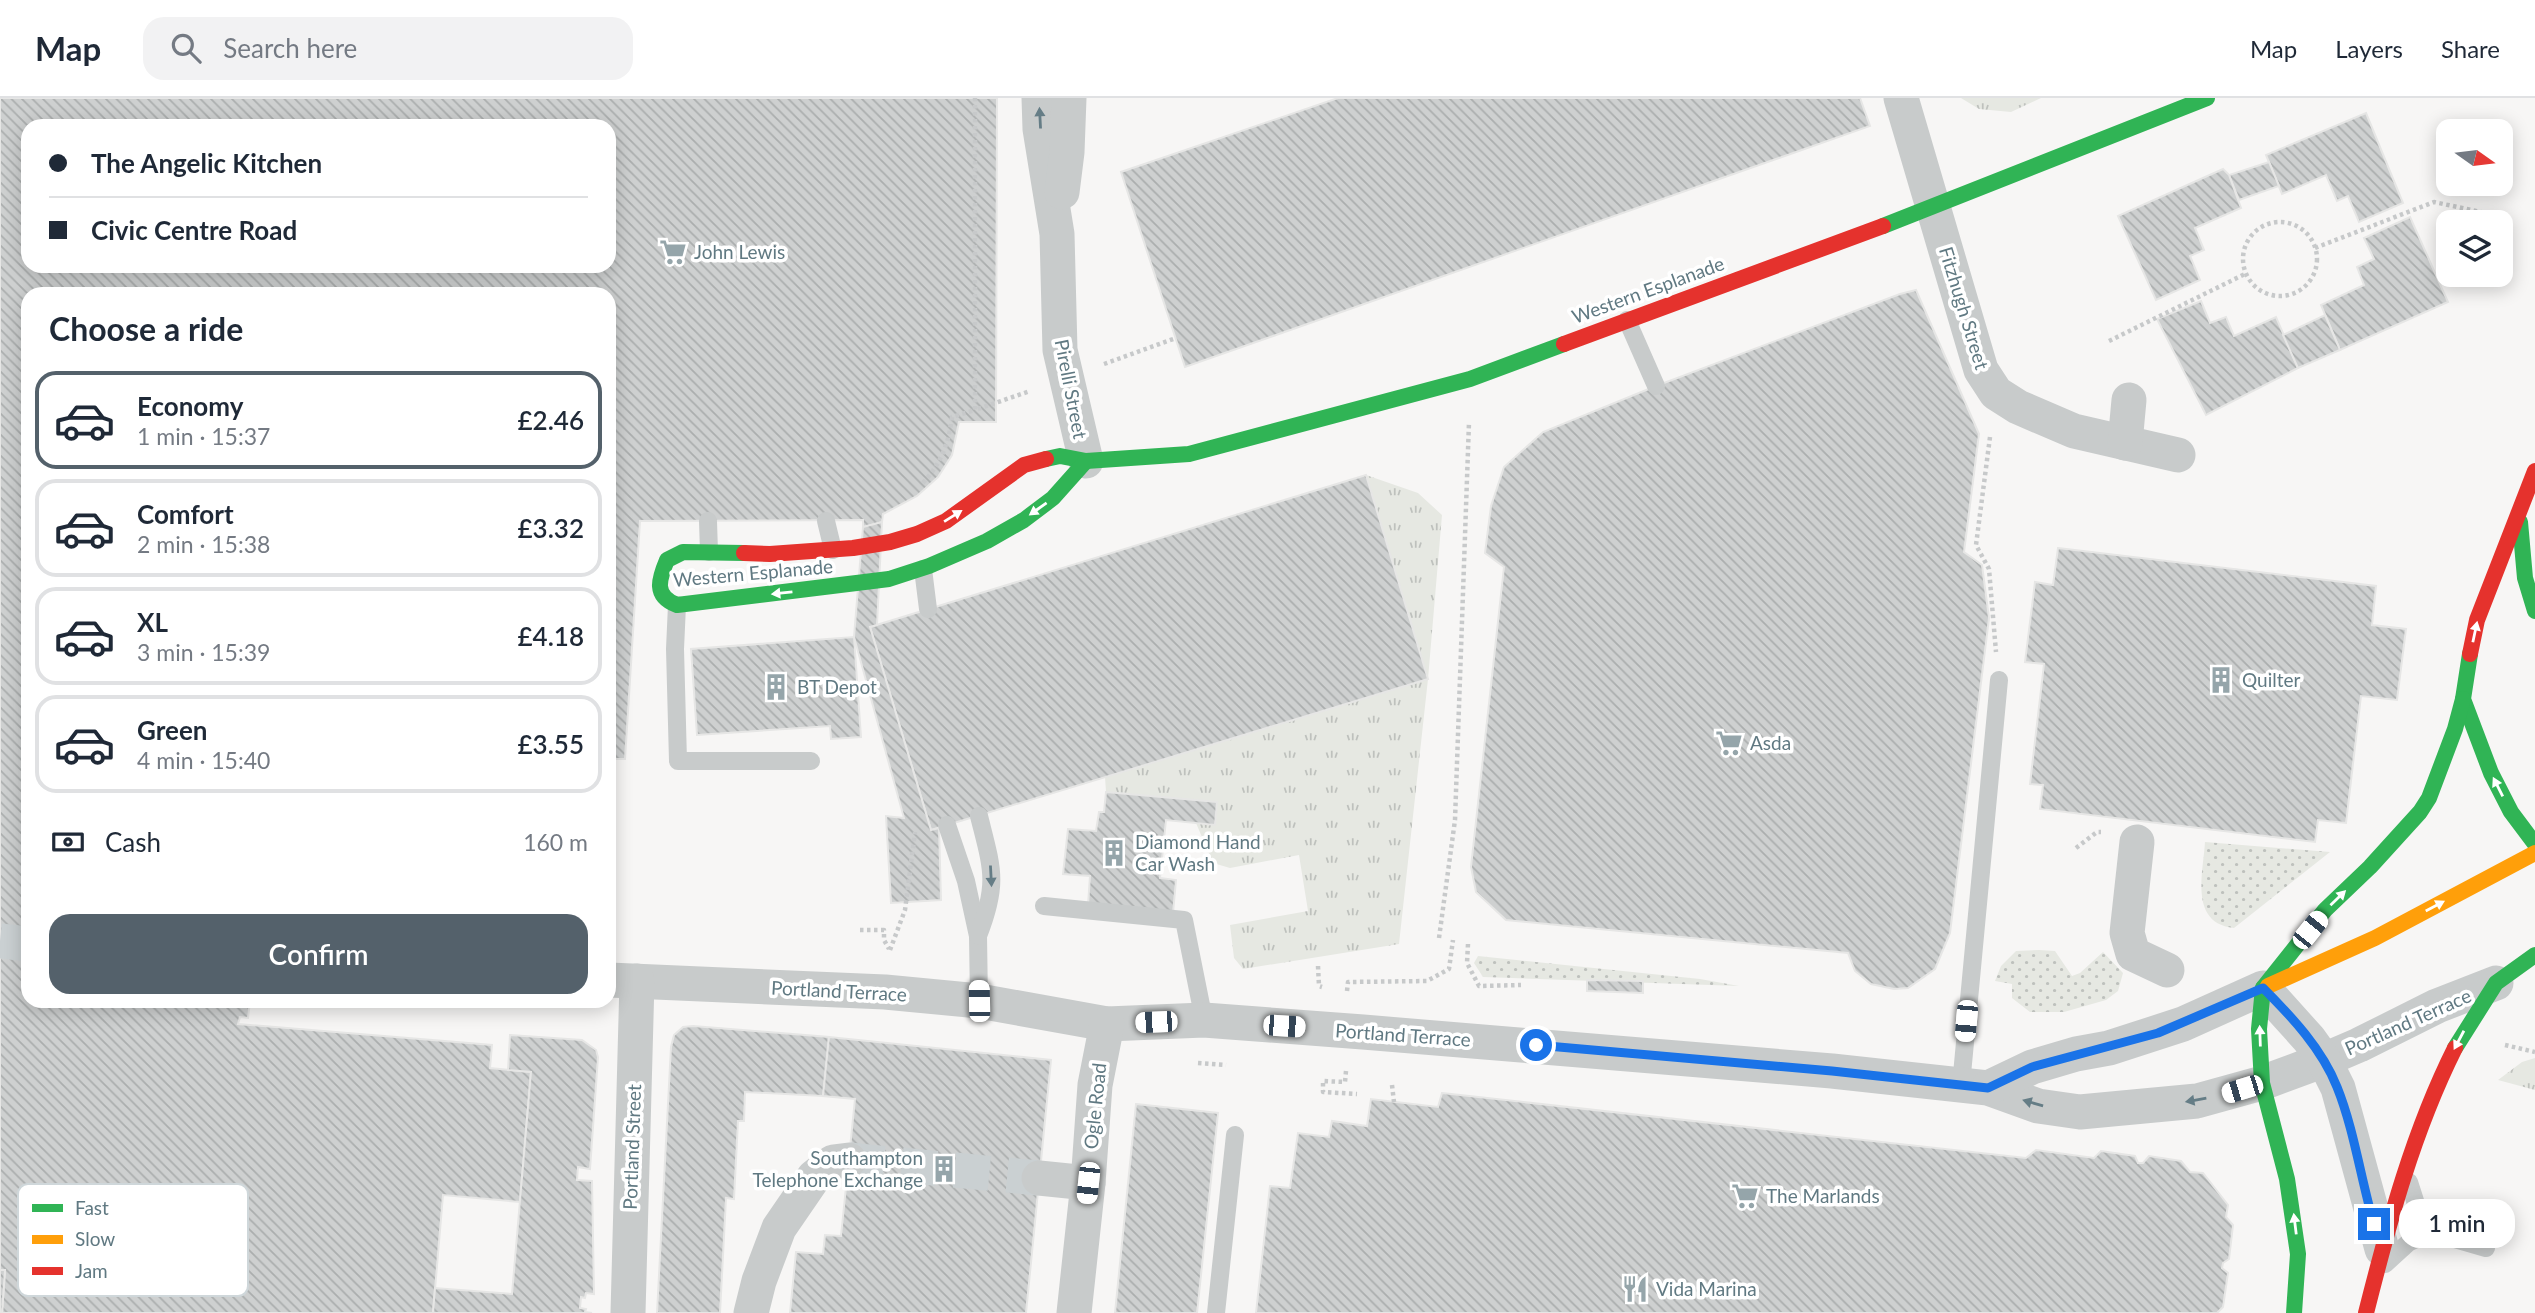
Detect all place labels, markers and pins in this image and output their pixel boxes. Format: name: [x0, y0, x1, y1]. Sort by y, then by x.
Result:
supermarket icon: John Lewis: [658, 237, 688, 267]
place label: John Lewis: [694, 240, 785, 263]
building icon: Quilter: [2206, 665, 2236, 695]
place label: Quilter: [2242, 668, 2300, 691]
building icon: BT Depot: [761, 672, 791, 702]
place label: BT Depot: [797, 675, 877, 698]
supermarket icon: Asda: [1714, 728, 1744, 758]
place label: Asda: [1750, 731, 1791, 754]
place label: Diamond Hand Car Wash: [1135, 830, 1261, 875]
building icon: Diamond Hand Car Wash: [1099, 838, 1129, 868]
place label: Southampton Telephone Exchange: [753, 1146, 923, 1191]
building icon: Southampton Telephone Exchange: [929, 1154, 959, 1184]
supermarket icon: The Marlands: [1730, 1181, 1760, 1211]
place label: The Marlands: [1766, 1184, 1880, 1207]
restaurant icon: Vida Marina: [1620, 1274, 1650, 1304]
place label: Vida Marina: [1656, 1277, 1757, 1300]

